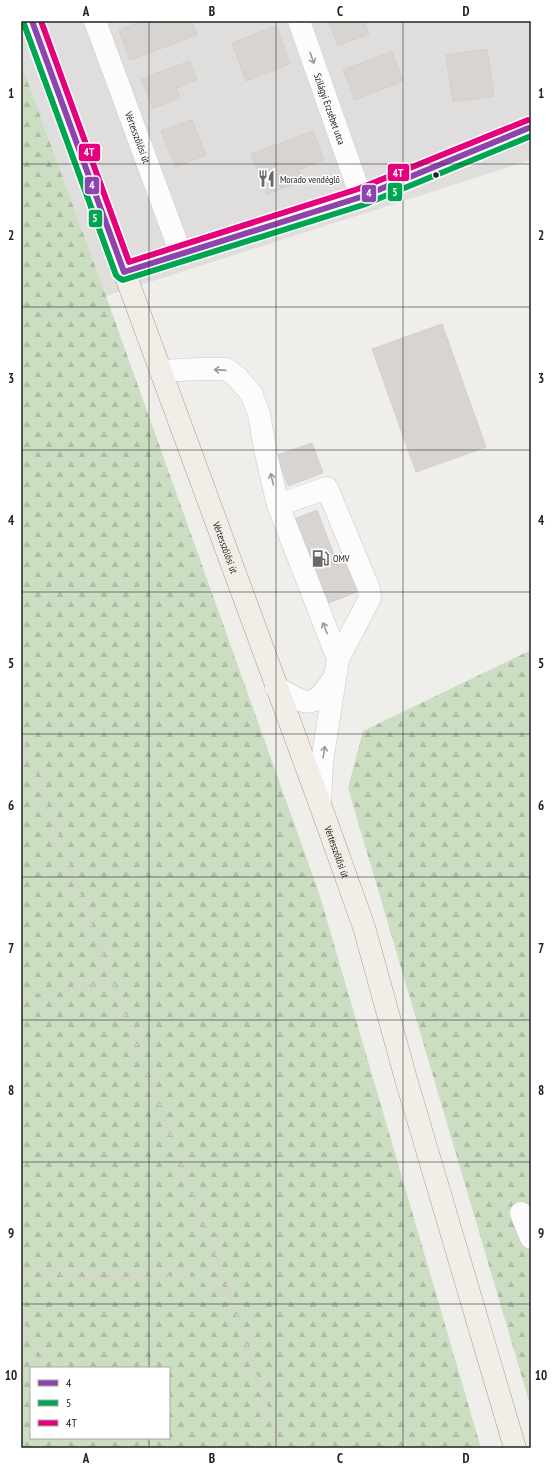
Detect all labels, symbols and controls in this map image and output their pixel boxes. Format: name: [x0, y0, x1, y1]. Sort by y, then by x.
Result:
text: A: [82, 3, 90, 20]
text: B: [209, 3, 215, 20]
text: C: [337, 3, 343, 20]
text: D: [463, 3, 470, 20]
one-way arrow: [309, 51, 316, 64]
street label: Szilágyi Erzsébet utca: [311, 71, 348, 146]
text: 1: [8, 85, 14, 102]
text: 1: [538, 85, 544, 102]
street label: Vértesszőlősi út: [122, 109, 153, 165]
line badge: 4T: [78, 143, 101, 162]
text: 4T: [84, 145, 95, 159]
line badge: 4T: [387, 163, 410, 182]
text: 4T: [393, 166, 404, 180]
restaurant icon: Morado vendéglő: [257, 169, 277, 189]
unlabelled marker: [431, 170, 441, 180]
place label: Morado vendéglő: [280, 173, 340, 186]
line badge: 4: [84, 176, 100, 195]
text: 4: [89, 178, 95, 192]
line badge: 5: [387, 182, 403, 202]
line badge: 4: [361, 184, 377, 203]
text: 5: [392, 185, 398, 199]
text: 4: [366, 186, 372, 200]
line badge: 5: [88, 209, 103, 228]
text: 5: [92, 211, 98, 225]
text: 2: [8, 227, 14, 244]
text: 2: [538, 227, 544, 244]
one-way arrow: [214, 366, 227, 373]
text: 3: [8, 370, 14, 387]
text: 3: [538, 370, 544, 387]
one-way arrow: [268, 473, 276, 486]
text: 4: [8, 512, 15, 529]
text: 4: [538, 512, 545, 529]
street label: Vértesszőlősi út: [210, 519, 241, 575]
fuel station icon: OMV: [310, 548, 330, 568]
place label: OMV: [333, 552, 350, 565]
one-way arrow: [321, 623, 329, 635]
text: 5: [8, 655, 14, 672]
text: 5: [538, 655, 544, 672]
one-way arrow: [320, 746, 328, 759]
text: 6: [8, 797, 14, 814]
text: 6: [538, 797, 544, 814]
street label: Vértesszőlősi út: [322, 823, 352, 880]
text: 7: [8, 940, 14, 957]
text: 7: [538, 940, 544, 957]
text: 8: [8, 1082, 14, 1099]
text: 8: [538, 1082, 544, 1099]
text: 9: [8, 1225, 14, 1242]
text: 9: [538, 1225, 544, 1242]
text: 10: [5, 1367, 17, 1384]
legend: [30, 1367, 170, 1439]
text: 10: [535, 1367, 547, 1384]
text: 4: [66, 1375, 72, 1390]
text: 5: [66, 1395, 71, 1410]
text: 4T: [66, 1415, 77, 1430]
text: A: [82, 1450, 90, 1467]
text: B: [209, 1450, 215, 1467]
text: C: [337, 1450, 343, 1467]
text: D: [463, 1450, 470, 1467]

